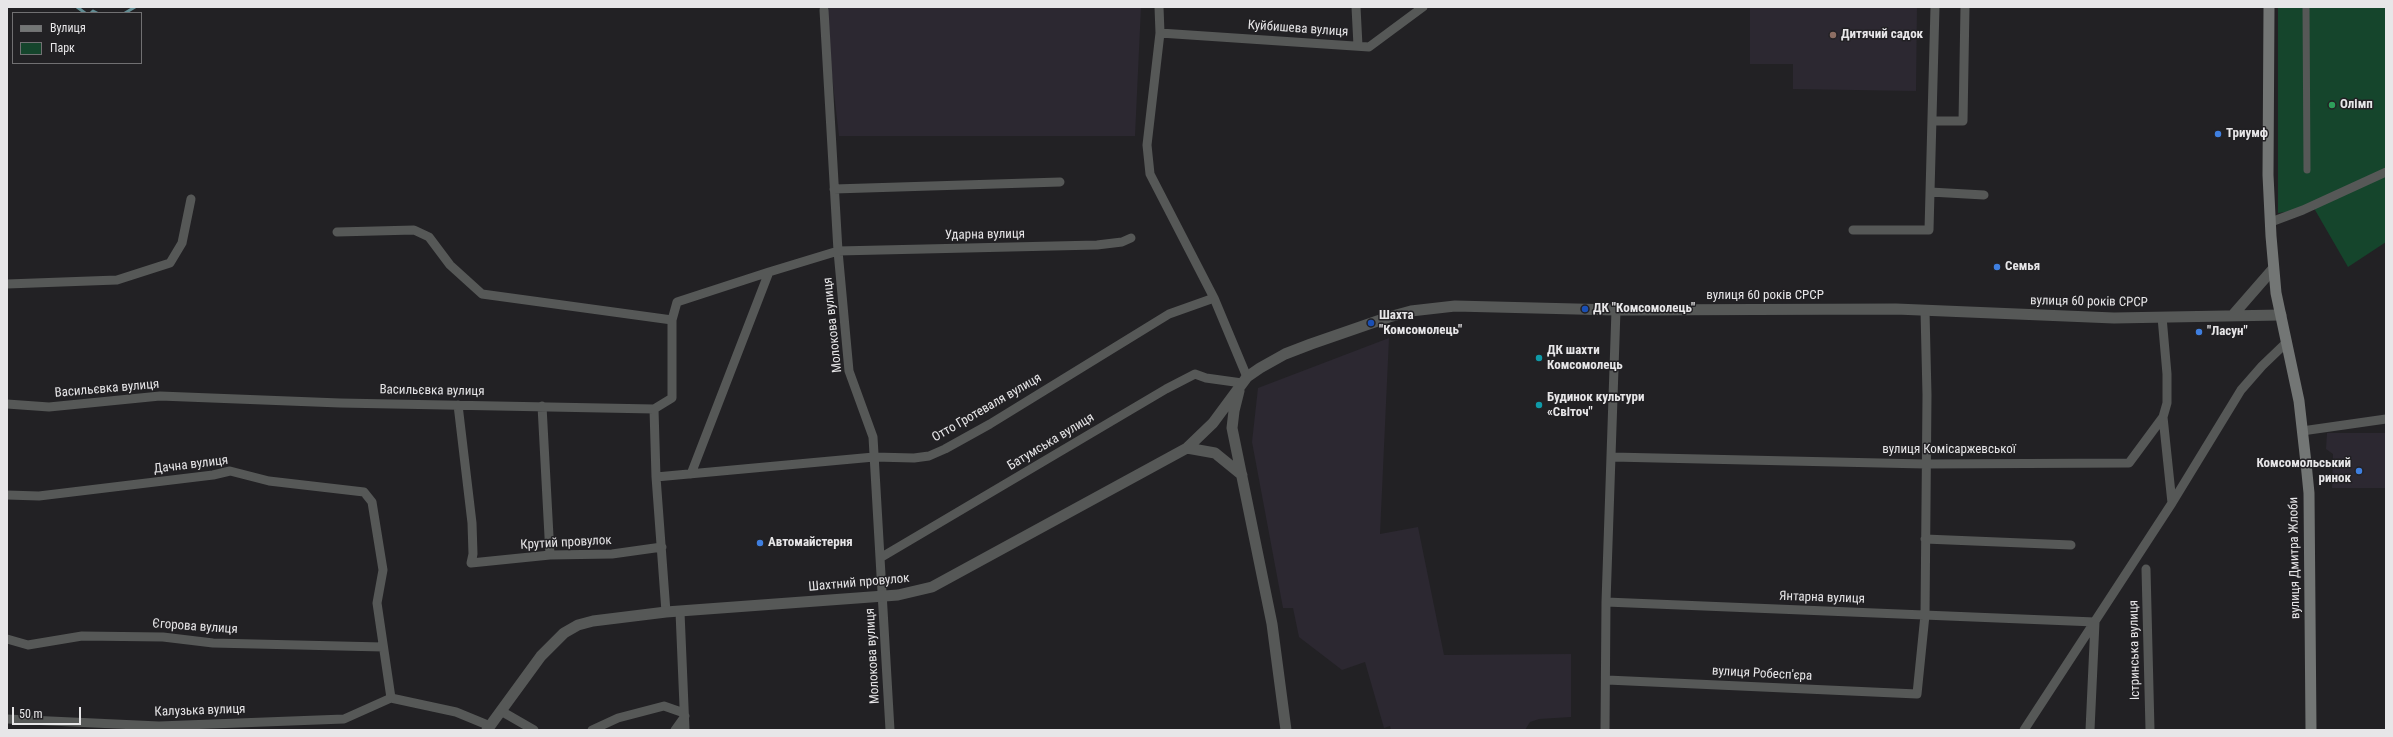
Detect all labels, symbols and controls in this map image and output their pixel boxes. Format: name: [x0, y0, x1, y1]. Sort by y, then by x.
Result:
legend: [12, 12, 142, 64]
street label: Куйбишева вулиця: [1247, 18, 1349, 40]
text: Вулиця: [50, 21, 86, 35]
place label: Дитячий садок: [1841, 27, 1923, 43]
marker: Дитячий садок: [1828, 30, 1838, 40]
text: Парк: [50, 41, 75, 55]
place label: Олімп: [2340, 97, 2373, 113]
marker: Олімп: [2327, 100, 2337, 110]
place label: Триумф: [2226, 126, 2268, 142]
marker: Триумф: [2213, 129, 2223, 139]
street label: Ударна вулиця: [945, 227, 1025, 243]
place label: Семья: [2005, 259, 2040, 275]
marker: Семья: [1992, 262, 2002, 272]
street label: Молокова вулиця: [820, 277, 846, 373]
street label: вулиця 60 років СРСР: [1706, 288, 1824, 304]
street label: вулиця 60 років СРСР: [2030, 293, 2148, 311]
place label: ДК "Комсомолець": [1593, 301, 1695, 317]
marker: ДК "Комсомолець": [1580, 304, 1590, 314]
place label: Шахта "Комсомолець": [1379, 308, 1462, 339]
marker: Шахта "Комсомолець": [1366, 318, 1376, 328]
place label: "Ласун": [2207, 324, 2248, 340]
marker: "Ласун": [2194, 327, 2204, 337]
place label: ДК шахти Комсомолець: [1547, 343, 1623, 374]
marker: ДК шахти Комсомолець: [1534, 353, 1544, 363]
street label: Отто Гротеваля вулиця: [930, 370, 1044, 446]
street label: Васильєвка вулиця: [54, 377, 160, 401]
street label: Васильєвка вулиця: [379, 382, 485, 400]
place label: Будинок культури «Світоч": [1547, 390, 1645, 421]
marker: Будинок культури «Світоч": [1534, 400, 1544, 410]
street label: Батумська вулиця: [1005, 410, 1097, 474]
street label: вулиця Комісаржевської: [1882, 442, 2016, 458]
street label: Дачна вулиця: [153, 453, 229, 477]
place label: Комсомольський ринок: [2256, 456, 2351, 487]
marker: Комсомольський ринок: [2354, 466, 2364, 476]
street label: вулиця Дмитра Жлоби: [2286, 497, 2304, 619]
street label: Крутий провулок: [520, 533, 612, 553]
place label: Автомайстерня: [768, 535, 853, 551]
marker: Автомайстерня: [755, 538, 765, 548]
street label: Шахтний провулок: [808, 571, 910, 595]
street label: Янтарна вулиця: [1779, 589, 1865, 607]
street label: Істринська вулиця: [2126, 600, 2144, 700]
street label: Молокова вулиця: [863, 608, 883, 704]
street label: Єгорова вулиця: [152, 616, 238, 638]
street label: вулиця Робесп'єра: [1711, 664, 1813, 684]
scale bar: [14, 699, 83, 725]
street label: Калузька вулиця: [154, 702, 246, 720]
text: 50 m: [19, 707, 43, 721]

